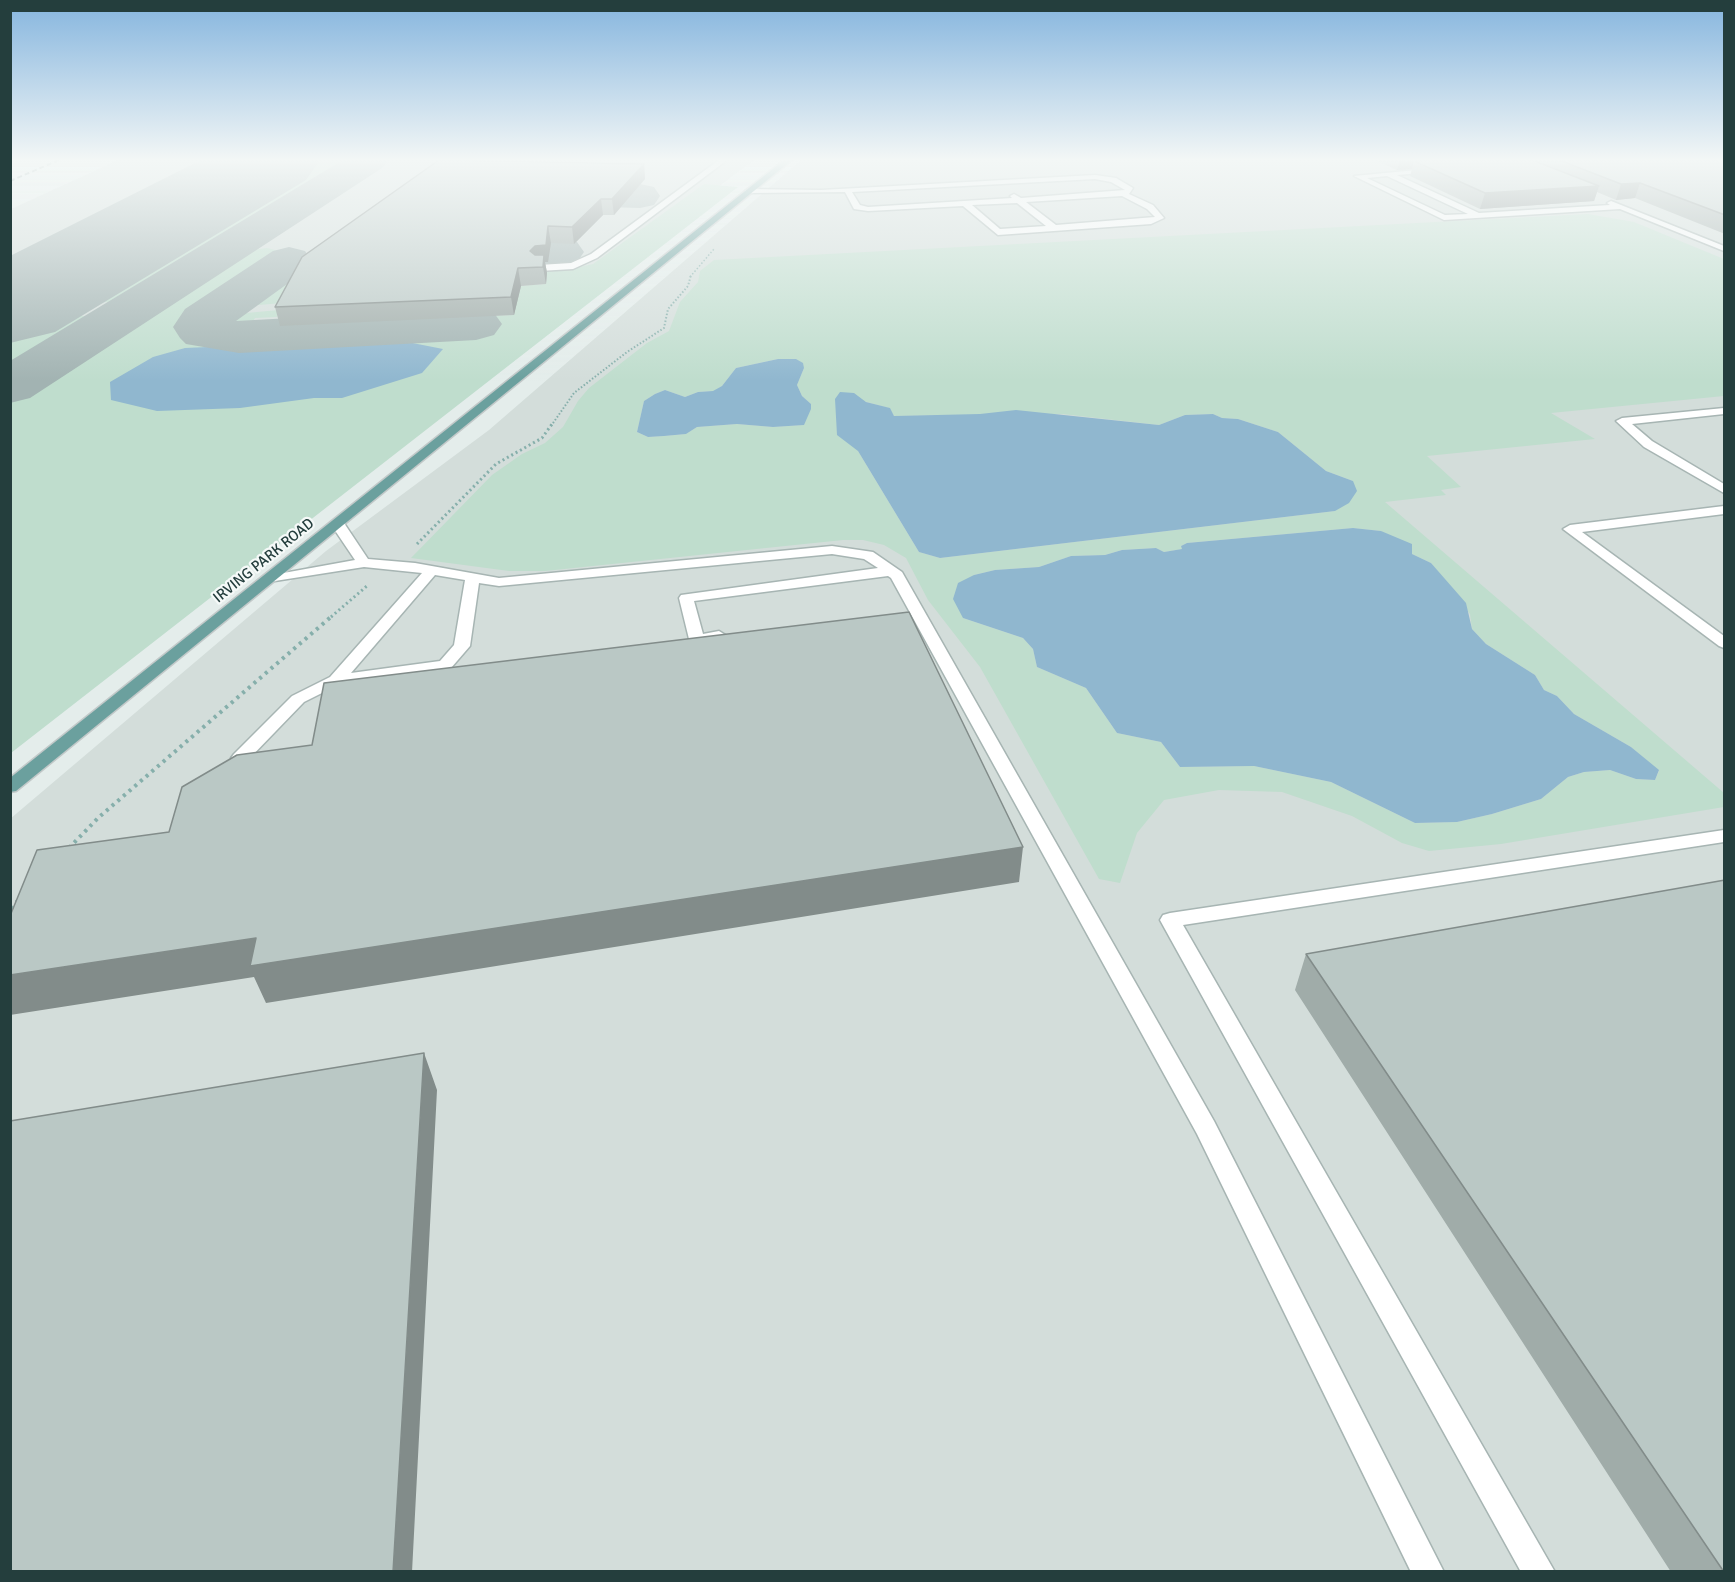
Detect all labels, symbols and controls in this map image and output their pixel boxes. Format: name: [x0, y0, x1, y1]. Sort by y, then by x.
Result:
street label: IRVING PARK ROAD: [210, 515, 318, 607]

